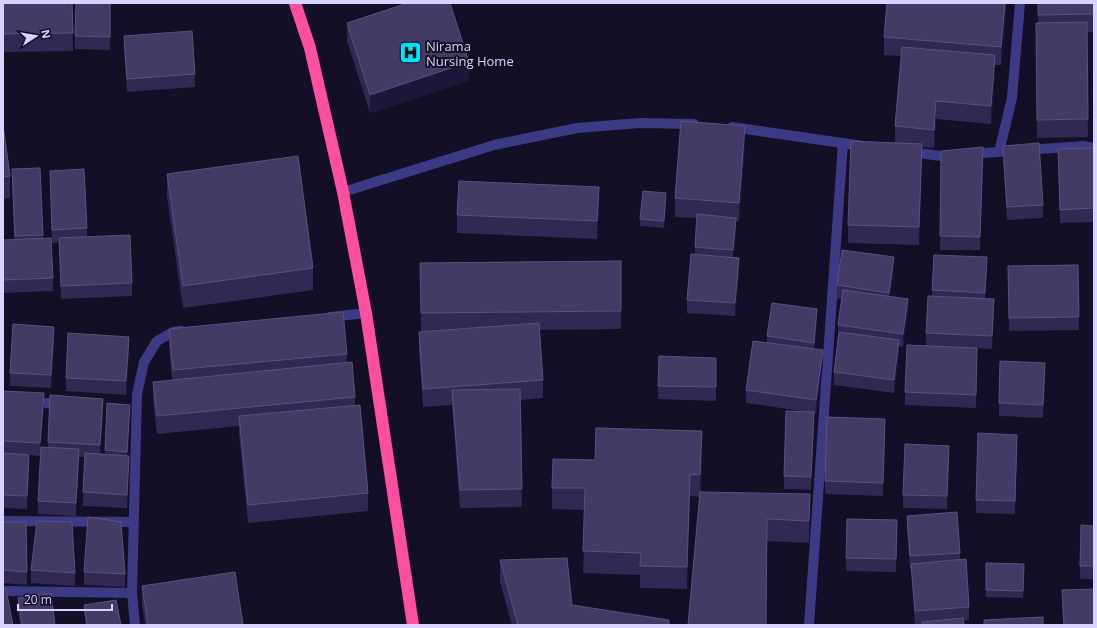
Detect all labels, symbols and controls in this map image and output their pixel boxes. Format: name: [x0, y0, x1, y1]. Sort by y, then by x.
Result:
north arrow: [16, 16, 56, 56]
text: N: [38, 28, 55, 40]
place label: Nirama Nursing Home: [426, 37, 514, 70]
hospital icon: Nirama Nursing Home: [397, 40, 423, 66]
scale bar: [18, 586, 112, 612]
text: 20 m: [24, 591, 52, 608]

